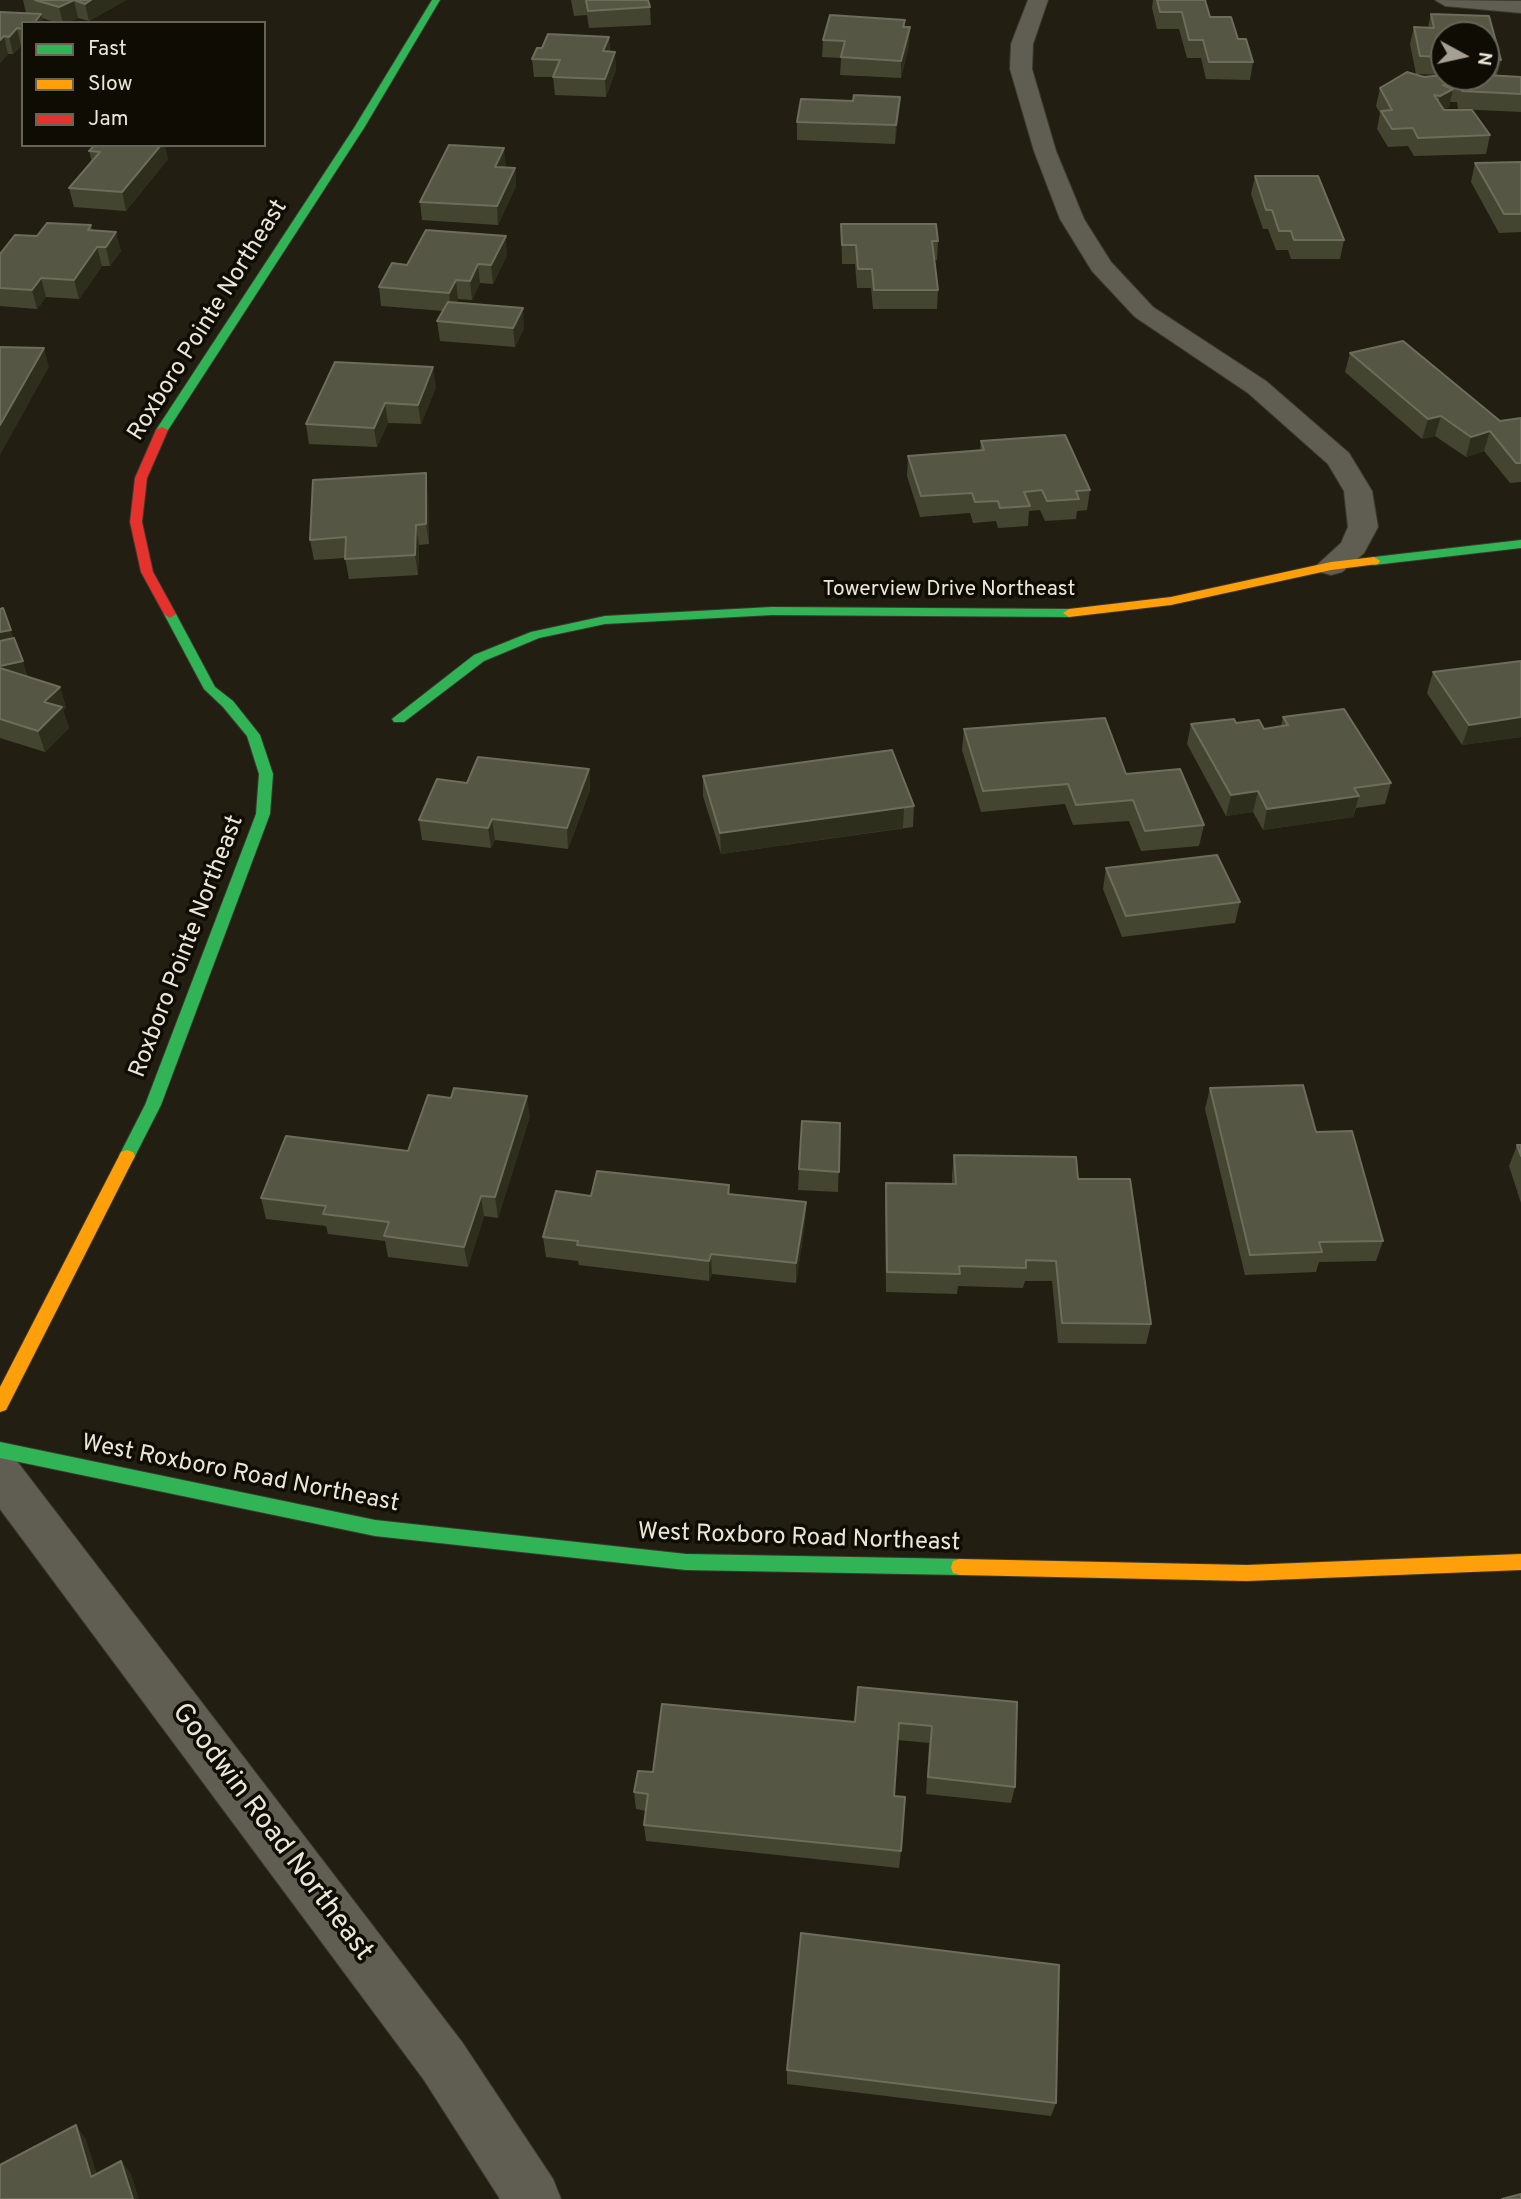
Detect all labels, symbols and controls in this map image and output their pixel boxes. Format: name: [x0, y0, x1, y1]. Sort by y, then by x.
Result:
legend: [21, 21, 266, 147]
north arrow: [1430, 21, 1500, 91]
text: Fast: [88, 36, 127, 63]
text: N: [1471, 50, 1497, 67]
text: Slow: [88, 71, 133, 98]
text: Jam: [88, 106, 129, 133]
street label: Roxboro Pointe Northeast: [123, 195, 295, 447]
street label: Towerview Drive Northeast: [823, 578, 1075, 604]
street label: Roxboro Pointe Northeast: [125, 812, 251, 1082]
street label: West Roxboro Road Northeast: [79, 1430, 401, 1520]
street label: West Roxboro Road Northeast: [637, 1519, 961, 1559]
street label: Goodwin Road Northeast: [163, 1698, 379, 1968]

